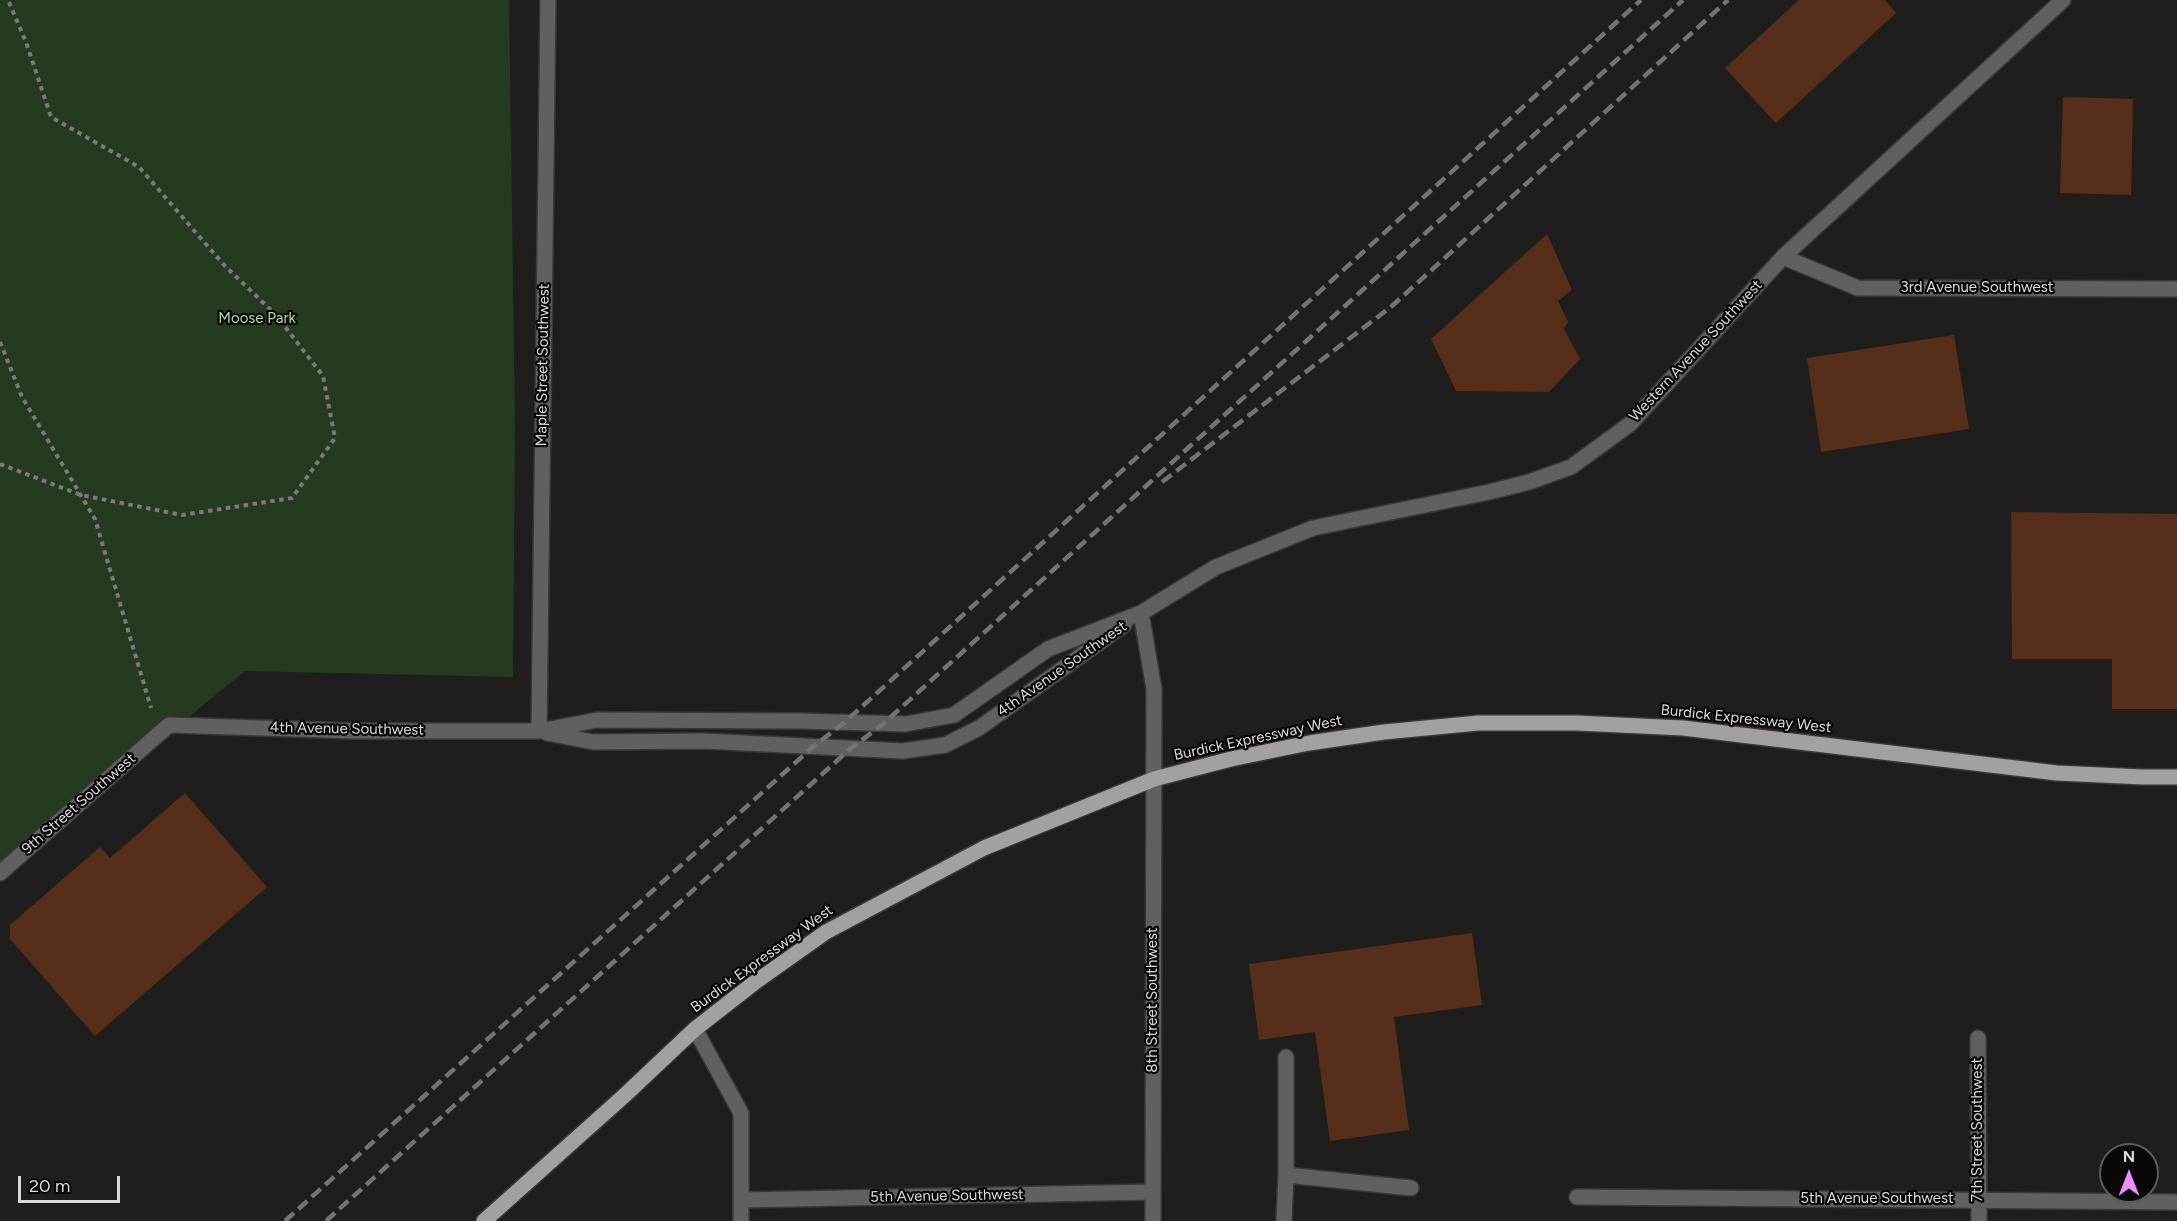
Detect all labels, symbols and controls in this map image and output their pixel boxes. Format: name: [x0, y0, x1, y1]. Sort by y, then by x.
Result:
street label: Western Avenue Southwest: [1626, 276, 1766, 426]
street label: 3rd Avenue Southwest: [1901, 279, 2053, 297]
street label: Maple Street Southwest: [533, 283, 553, 447]
park label: Moose Park: [218, 310, 296, 328]
street label: 4th Avenue Southwest: [994, 617, 1130, 721]
street label: Burdick Expressway West: [1660, 701, 1832, 737]
street label: Burdick Expressway West: [1172, 711, 1344, 765]
street label: 4th Avenue Southwest: [270, 719, 424, 739]
street label: 9th Street Southwest: [19, 750, 139, 858]
street label: Burdick Expressway West: [687, 901, 837, 1017]
street label: 8th Street Southwest: [1144, 927, 1162, 1073]
street label: 7th Street Southwest: [1969, 1058, 1987, 1202]
north arrow: [2099, 1143, 2159, 1203]
text: N: [2123, 1147, 2135, 1166]
scale bar: [21, 1164, 123, 1202]
text: 20 m: [29, 1175, 70, 1197]
street label: 5th Avenue Southwest: [870, 1186, 1024, 1206]
street label: 5th Avenue Southwest: [1800, 1190, 1954, 1208]

